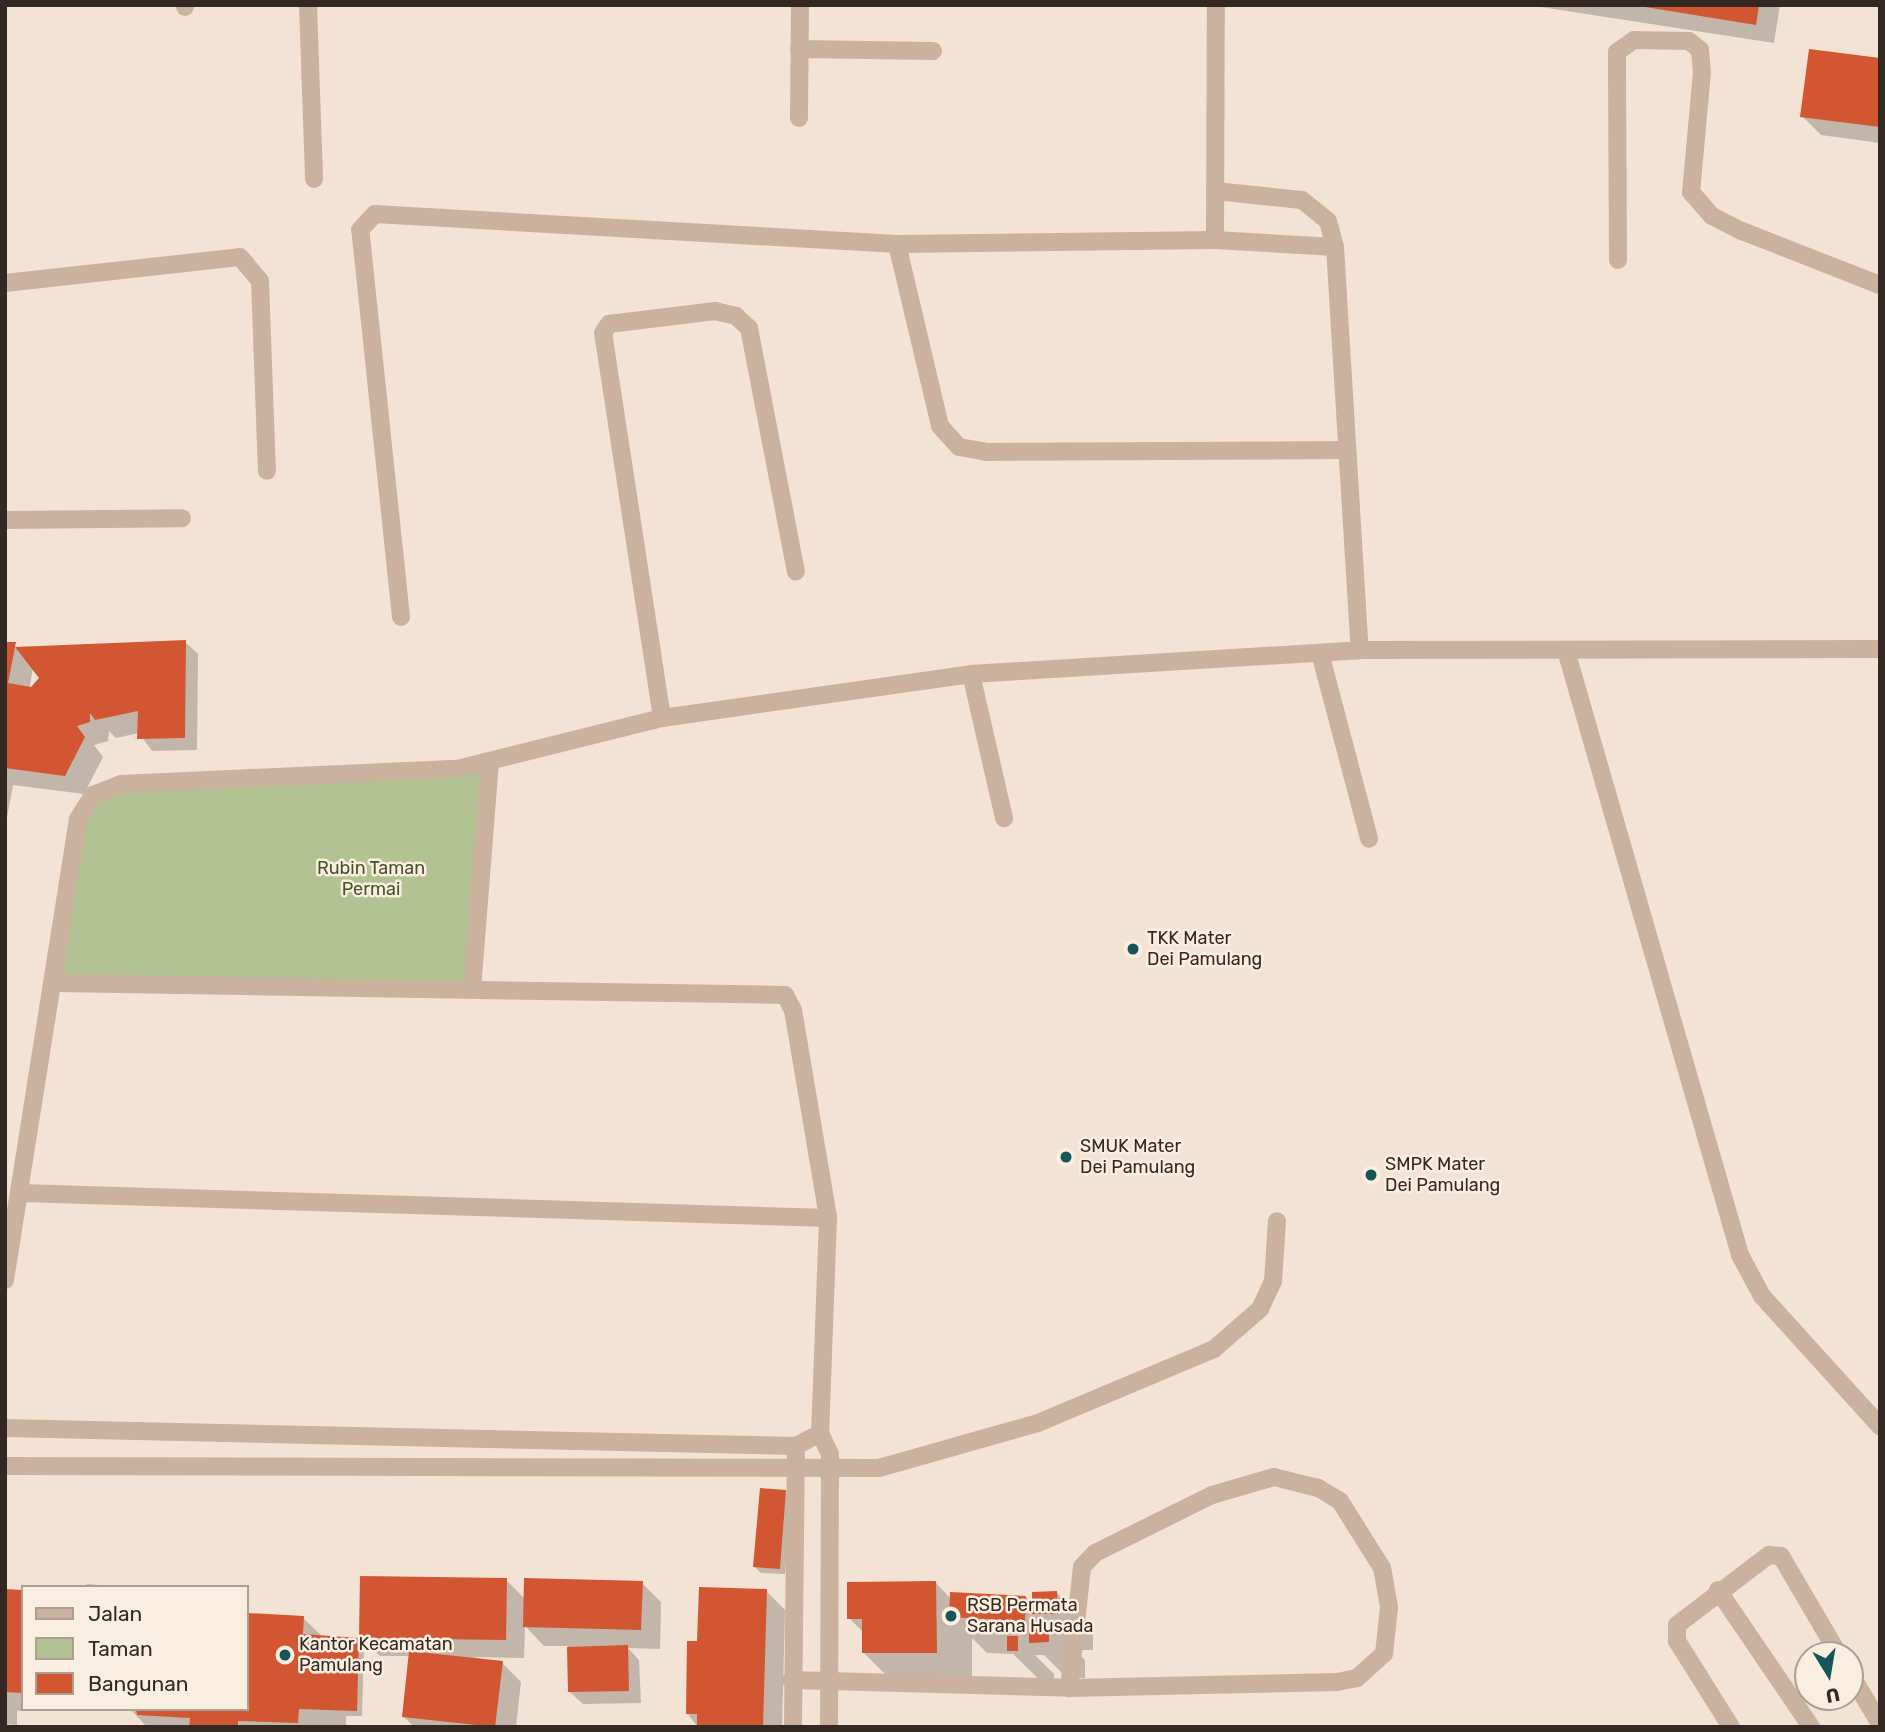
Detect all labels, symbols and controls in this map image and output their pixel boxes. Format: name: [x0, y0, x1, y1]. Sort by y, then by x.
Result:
park label: Rubin Taman Permai: [317, 858, 425, 900]
place label: TKK Mater Dei Pamulang: [1147, 928, 1262, 970]
marker: TKK Mater Dei Pamulang: [1125, 941, 1141, 957]
place label: SMUK Mater Dei Pamulang: [1080, 1136, 1195, 1178]
marker: SMUK Mater Dei Pamulang: [1058, 1149, 1074, 1165]
place label: SMPK Mater Dei Pamulang: [1385, 1154, 1500, 1196]
marker: SMPK Mater Dei Pamulang: [1363, 1167, 1379, 1183]
legend: [21, 1585, 248, 1711]
place label: RSB Permata Sarana Husada: [967, 1595, 1093, 1638]
text: Jalan: [88, 1601, 142, 1626]
marker: RSB Permata Sarana Husada: [941, 1606, 961, 1626]
place label: Kantor Kecamatan Pamulang: [299, 1634, 453, 1676]
text: Taman: [88, 1636, 153, 1661]
north arrow: [1794, 1641, 1864, 1711]
marker: Kantor Kecamatan Pamulang: [277, 1647, 293, 1663]
text: Bangunan: [88, 1671, 189, 1696]
text: U: [1824, 1683, 1842, 1708]

